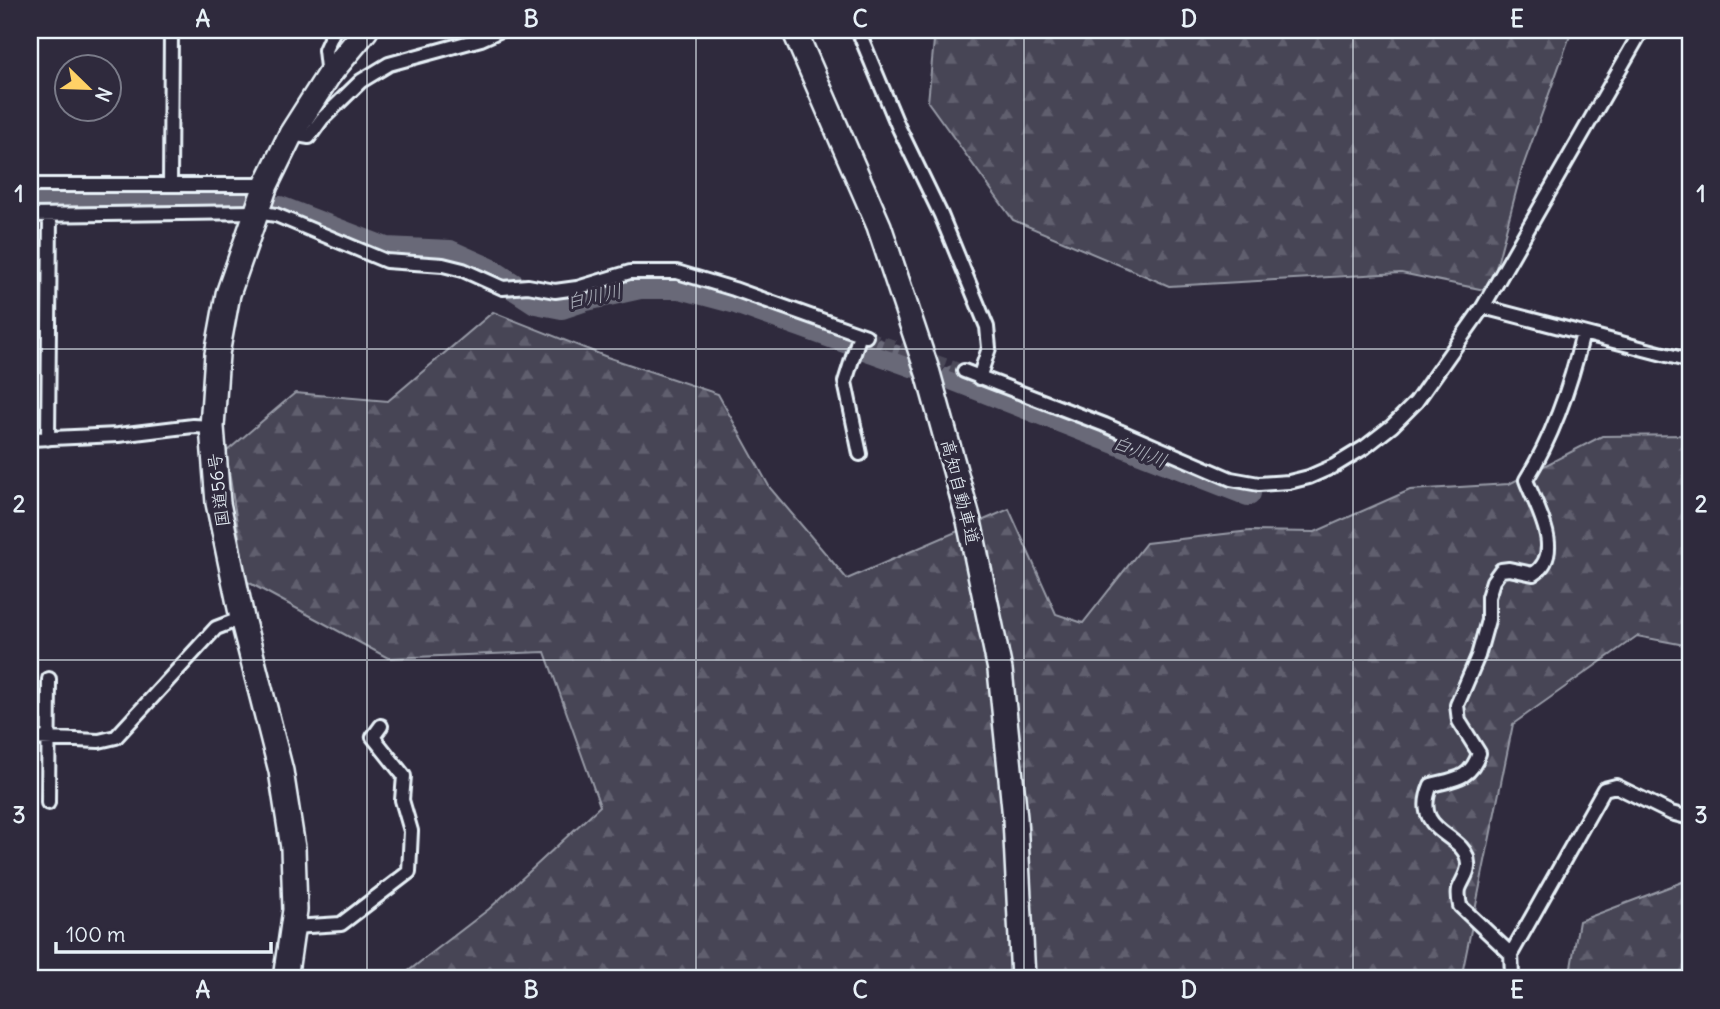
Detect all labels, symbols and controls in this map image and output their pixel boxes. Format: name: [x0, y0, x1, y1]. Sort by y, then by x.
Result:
text: A: [196, 4, 211, 33]
text: B: [523, 4, 539, 33]
text: C: [852, 4, 868, 33]
text: D: [1181, 4, 1197, 33]
text: E: [1510, 4, 1524, 33]
north arrow: [52, 52, 122, 122]
text: N: [90, 84, 117, 105]
text: 1: [14, 179, 24, 208]
text: 1: [1696, 179, 1706, 208]
water label: 白川川: [564, 278, 624, 314]
water label: 白川川: [1109, 430, 1171, 472]
street label: 高知自動車道: [936, 437, 985, 547]
street label: 国道56号: [203, 452, 234, 529]
text: 2: [13, 489, 26, 518]
text: 2: [1695, 489, 1708, 518]
text: 3: [12, 800, 26, 829]
text: 3: [1694, 800, 1708, 829]
scale bar: [56, 911, 271, 955]
text: 100 m: [66, 921, 125, 948]
text: A: [196, 975, 211, 1004]
text: B: [523, 975, 539, 1004]
text: C: [852, 975, 868, 1004]
text: D: [1181, 975, 1197, 1004]
text: E: [1510, 975, 1524, 1004]

